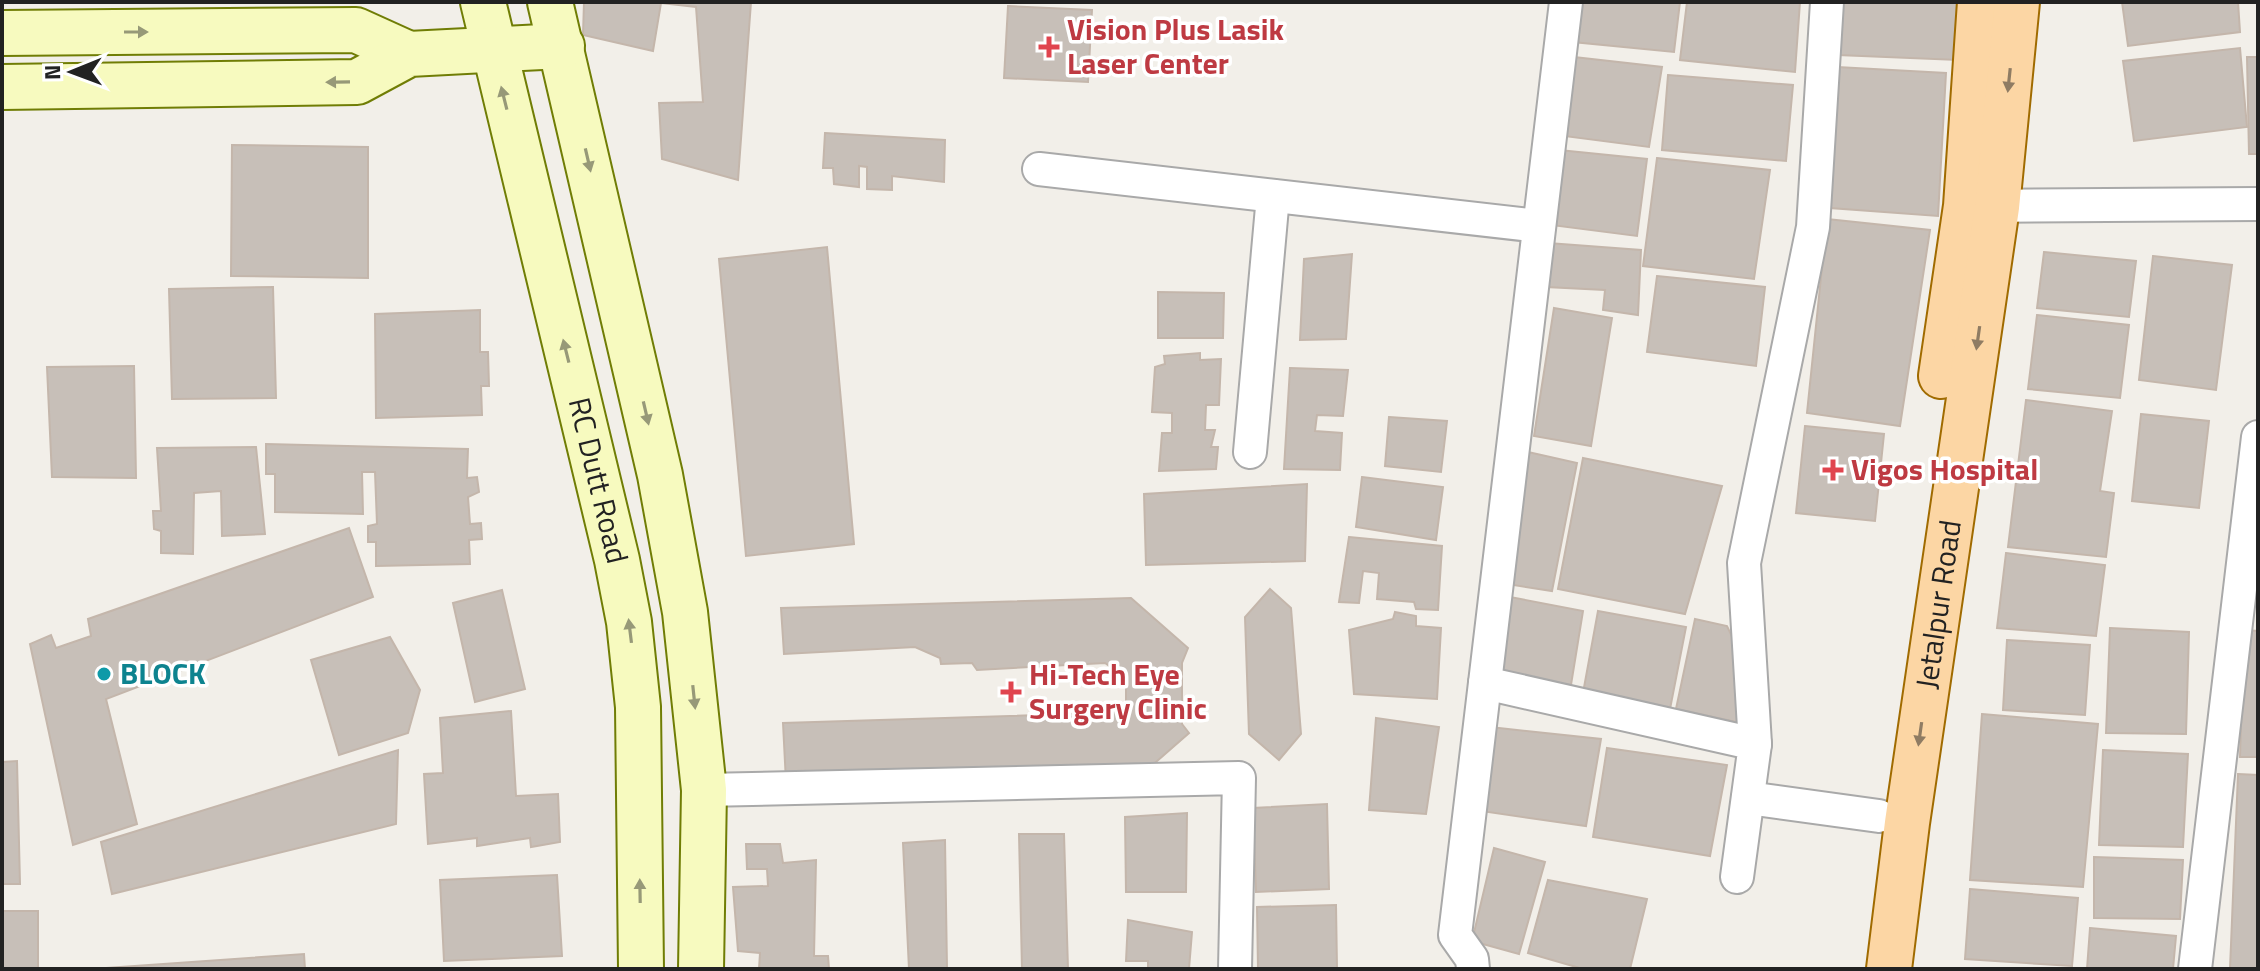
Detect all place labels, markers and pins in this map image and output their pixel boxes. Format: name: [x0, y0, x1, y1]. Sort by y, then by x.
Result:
place label: Vision Plus Lasik Laser Center: [1067, 6, 1284, 86]
marker: Vision Plus Lasik Laser Center: [1038, 36, 1060, 58]
place label: Vigos Hospital: [1851, 446, 2038, 492]
marker: Vigos Hospital: [1822, 459, 1844, 481]
place label: BLOCK: [120, 650, 206, 696]
place label: Hi-Tech Eye Surgery Clinic: [1029, 651, 1207, 731]
marker: BLOCK: [95, 665, 113, 683]
marker: Hi-Tech Eye Surgery Clinic: [1000, 681, 1022, 703]

